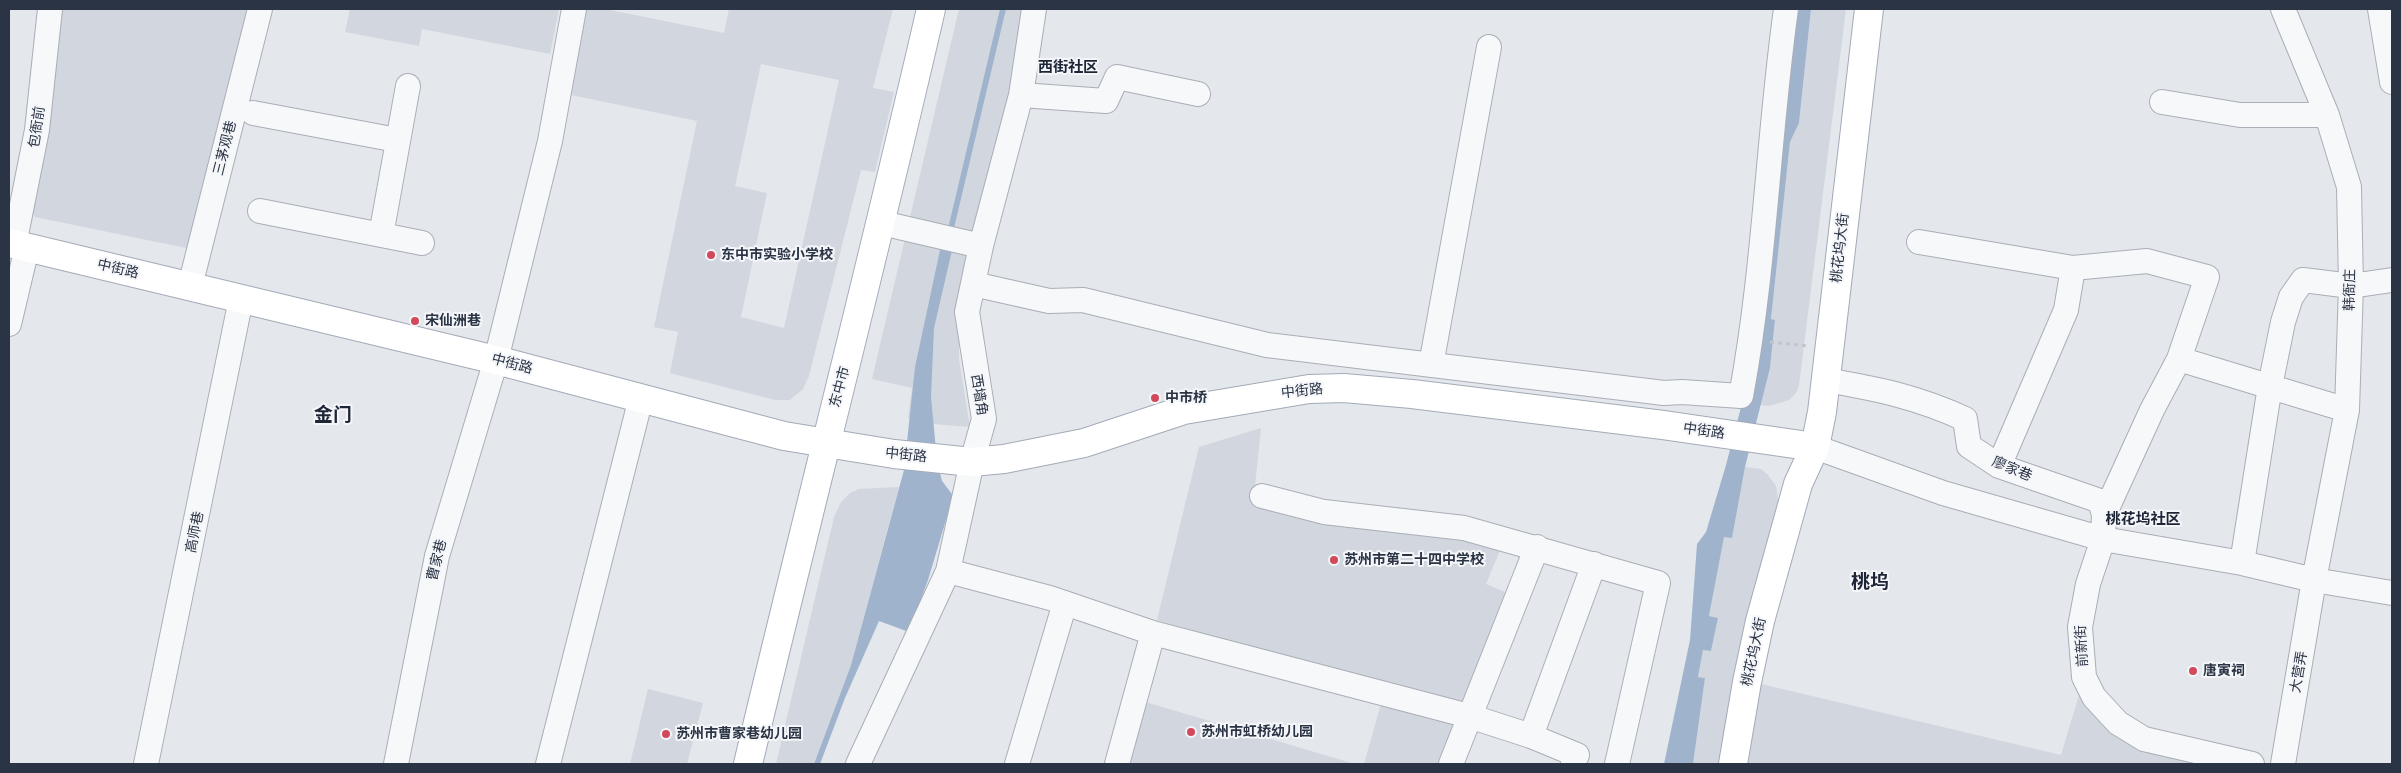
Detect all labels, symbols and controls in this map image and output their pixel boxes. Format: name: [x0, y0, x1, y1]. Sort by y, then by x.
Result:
district label: 西街社区: [1038, 58, 1098, 76]
street label: 包衙前: [26, 105, 48, 149]
street label: 三茅观巷: [210, 119, 240, 177]
street label: 桃花坞大街: [1828, 212, 1852, 284]
place label: 东中市实验小学校: [721, 247, 833, 263]
marker: 东中市实验小学校: [705, 249, 717, 261]
street label: 中街路: [96, 256, 140, 282]
street label: 韩衙庄: [2341, 269, 2359, 311]
place label: 宋仙洲巷: [425, 313, 481, 329]
marker: 宋仙洲巷: [409, 315, 421, 327]
street label: 中街路: [490, 350, 534, 378]
street label: 东中市: [826, 365, 854, 409]
street label: 西墙角: [967, 373, 991, 417]
street label: 中街路: [1280, 380, 1324, 402]
place label: 中市桥: [1165, 390, 1207, 406]
marker: 中市桥: [1149, 392, 1161, 404]
district label: 金门: [314, 404, 352, 426]
street label: 中街路: [1682, 420, 1726, 442]
street label: 中街路: [884, 444, 928, 466]
street label: 廖家巷: [1989, 453, 2035, 485]
street label: 高师巷: [183, 510, 207, 554]
district label: 桃花坞社区: [2106, 510, 2180, 528]
street label: 曹家巷: [424, 538, 450, 582]
place label: 苏州市第二十四中学校: [1344, 552, 1484, 568]
marker: 苏州市第二十四中学校: [1328, 554, 1340, 566]
district label: 桃坞: [1851, 571, 1889, 593]
street label: 桃花坞大街: [1739, 616, 1769, 688]
street label: 前新街: [2073, 625, 2091, 667]
street label: 大营弄: [2287, 650, 2311, 694]
place label: 唐寅祠: [2203, 663, 2245, 679]
marker: 唐寅祠: [2187, 665, 2199, 677]
place label: 苏州市虹桥幼儿园: [1201, 724, 1313, 740]
place label: 苏州市曹家巷幼儿园: [676, 726, 802, 742]
marker: 苏州市虹桥幼儿园: [1185, 726, 1197, 738]
marker: 苏州市曹家巷幼儿园: [660, 728, 672, 740]

